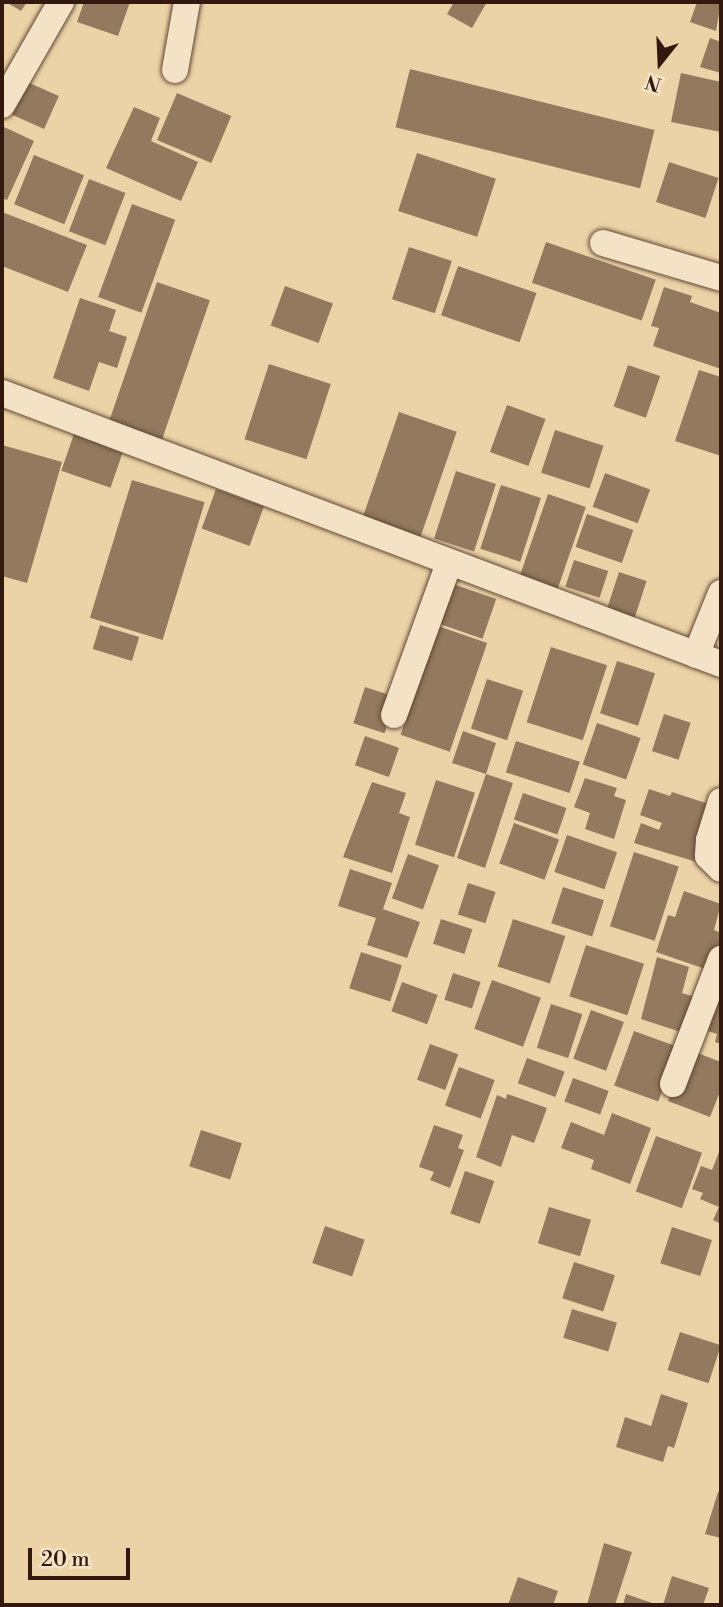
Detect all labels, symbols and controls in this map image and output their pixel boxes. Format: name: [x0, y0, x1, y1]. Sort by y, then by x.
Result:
north arrow: [625, 28, 695, 98]
text: N: [643, 69, 664, 97]
scale bar: [32, 1534, 133, 1578]
text: 20 m: [41, 1547, 90, 1573]

